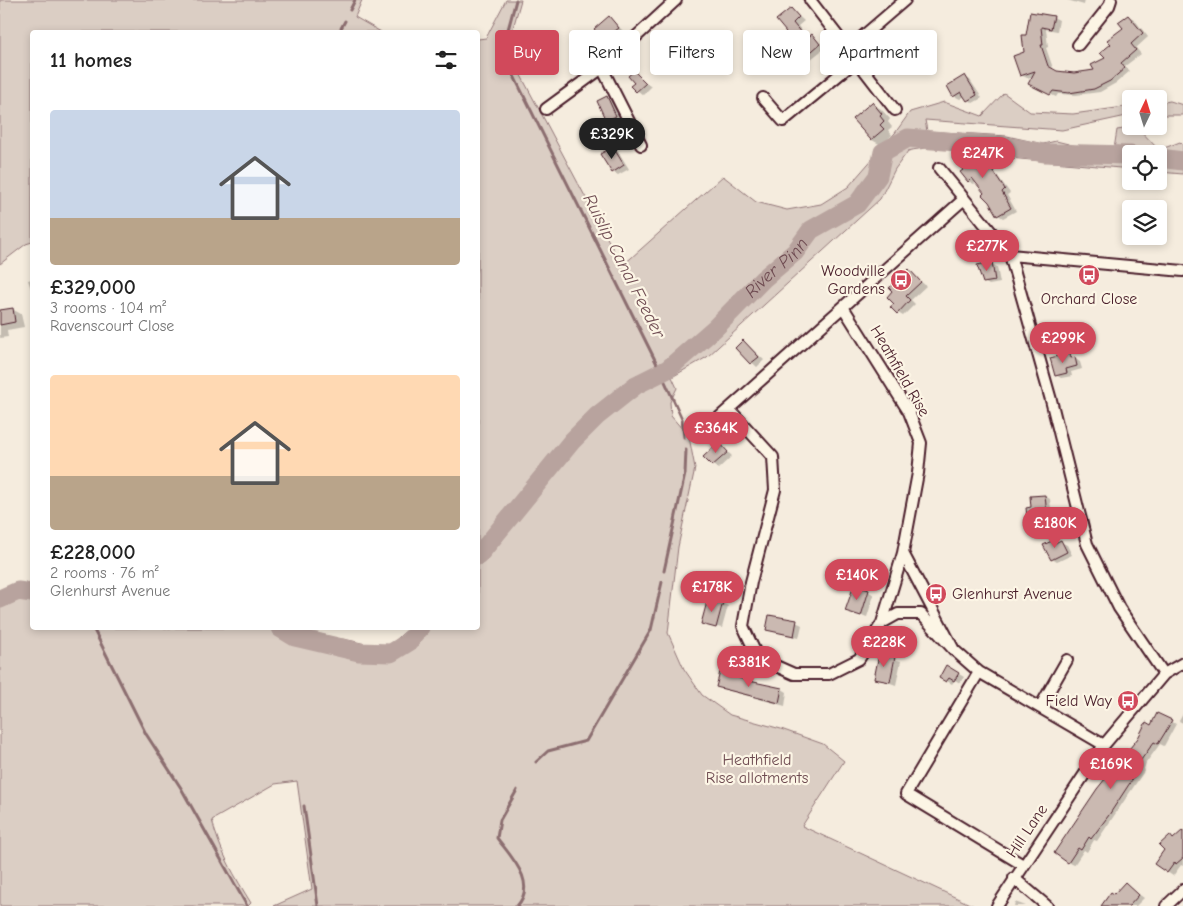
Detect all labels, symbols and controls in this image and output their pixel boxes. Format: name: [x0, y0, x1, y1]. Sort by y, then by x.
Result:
chip: Buy: [495, 30, 559, 75]
chip: Rent: [569, 30, 640, 75]
chip: Filters: [650, 30, 733, 75]
chip: New: [743, 30, 810, 75]
chip: Apartment: [820, 30, 937, 75]
icon: filters: [432, 46, 460, 74]
text: 11 homes: [50, 48, 132, 72]
north arrow: [1122, 90, 1168, 135]
map controls: [1122, 90, 1167, 245]
pin: £329K: [577, 118, 647, 160]
text: £329K: [590, 125, 634, 143]
pin: £247K: [948, 136, 1018, 179]
icon: home: [210, 143, 300, 233]
text: £247K: [962, 144, 1004, 162]
button: locate: [1122, 145, 1167, 190]
water label: Ruislip Canal Feeder: [579, 190, 670, 342]
button: layers: [1122, 200, 1167, 245]
pin: £277K: [952, 230, 1022, 272]
water label: River Pinn: [740, 234, 812, 302]
text: £277K: [966, 237, 1008, 255]
place label: Woodville Gardens: [821, 262, 885, 298]
bus stop icon: Orchard Close: [1077, 263, 1101, 287]
bus stop icon: Woodville Gardens: [889, 268, 913, 292]
text: £329,000: [50, 275, 136, 299]
place label: Orchard Close: [1041, 290, 1137, 308]
text: 3 rooms · 104 m²: [50, 299, 166, 317]
text: Ravenscourt Close: [50, 317, 174, 335]
street label: Heathfield Rise: [867, 322, 933, 420]
pin: £299K: [1028, 322, 1098, 364]
text: £299K: [1041, 329, 1085, 347]
icon: home: [210, 408, 300, 498]
pin: £364K: [681, 412, 751, 454]
text: £364K: [694, 419, 738, 437]
pin: £180K: [1020, 506, 1090, 549]
text: £180K: [1033, 514, 1077, 532]
text: £228,000: [50, 540, 136, 564]
pin: £140K: [822, 558, 892, 601]
text: 2 rooms · 76 m²: [50, 564, 159, 582]
text: £140K: [836, 566, 878, 584]
pin: £178K: [677, 570, 747, 613]
text: £178K: [692, 578, 732, 596]
text: Glenhurst Avenue: [50, 582, 170, 600]
bus stop icon: Glenhurst Avenue: [924, 582, 948, 606]
place label: Glenhurst Avenue: [952, 585, 1072, 603]
pin: £228K: [849, 626, 919, 668]
text: £228K: [862, 633, 906, 651]
pin: £381K: [714, 646, 784, 688]
text: £381K: [728, 653, 770, 671]
bus stop icon: Field Way: [1116, 689, 1140, 713]
place label: Field Way: [1046, 692, 1113, 710]
pin: £169K: [1076, 748, 1146, 790]
park label: Heathfield Rise allotments: [706, 751, 809, 787]
text: £169K: [1090, 755, 1132, 773]
street label: Hill Lane: [1003, 801, 1051, 861]

